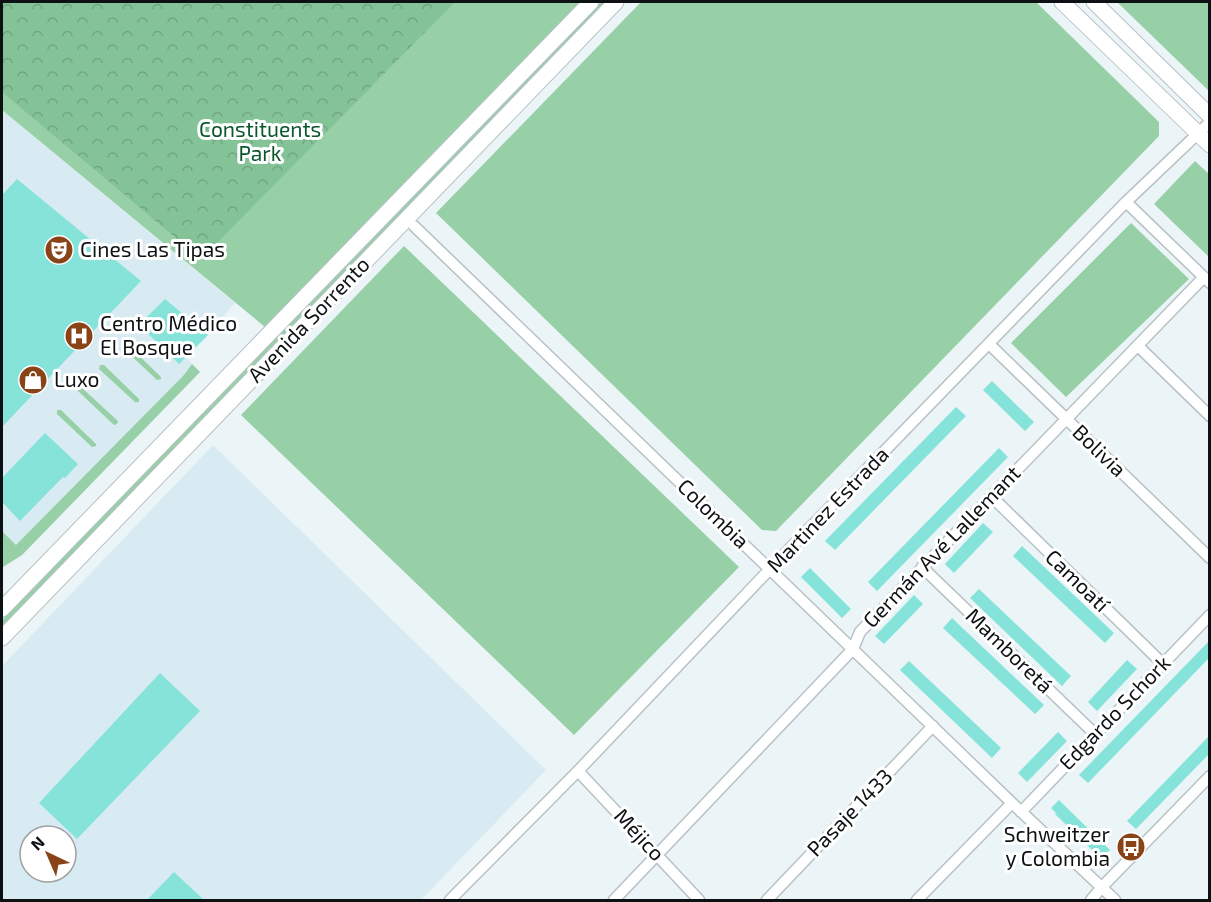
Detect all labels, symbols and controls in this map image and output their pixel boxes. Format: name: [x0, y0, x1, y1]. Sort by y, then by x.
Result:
park label: Constituents Park: [199, 116, 321, 165]
theatre icon: Cines Las Tipas: [43, 234, 75, 266]
place label: Cines Las Tipas: [80, 236, 225, 261]
street label: Avenida Sorrento: [242, 251, 374, 387]
place label: Centro Médico El Bosque: [100, 310, 237, 359]
hospital icon: Centro Médico El Bosque: [63, 320, 95, 352]
shop icon: Luxo: [17, 364, 49, 396]
place label: Luxo: [54, 366, 100, 391]
street label: Bolivia: [1068, 419, 1132, 481]
street label: Martinez Estrada: [761, 441, 893, 577]
street label: Germán Avé Lallemant: [857, 460, 1025, 632]
street label: Colombia: [673, 473, 755, 553]
street label: Camoatí: [1041, 544, 1116, 617]
street label: Mamboretá: [961, 602, 1059, 698]
street label: Edgardo Schork: [1053, 649, 1175, 774]
street label: Pasaje 1433: [801, 763, 897, 862]
street label: Méjico: [609, 803, 670, 866]
place label: Schweitzer y Colombia: [1004, 821, 1111, 870]
north arrow: [18, 824, 78, 884]
bus stop icon: Schweitzer y Colombia: [1115, 831, 1147, 863]
text: N: [26, 832, 48, 854]

